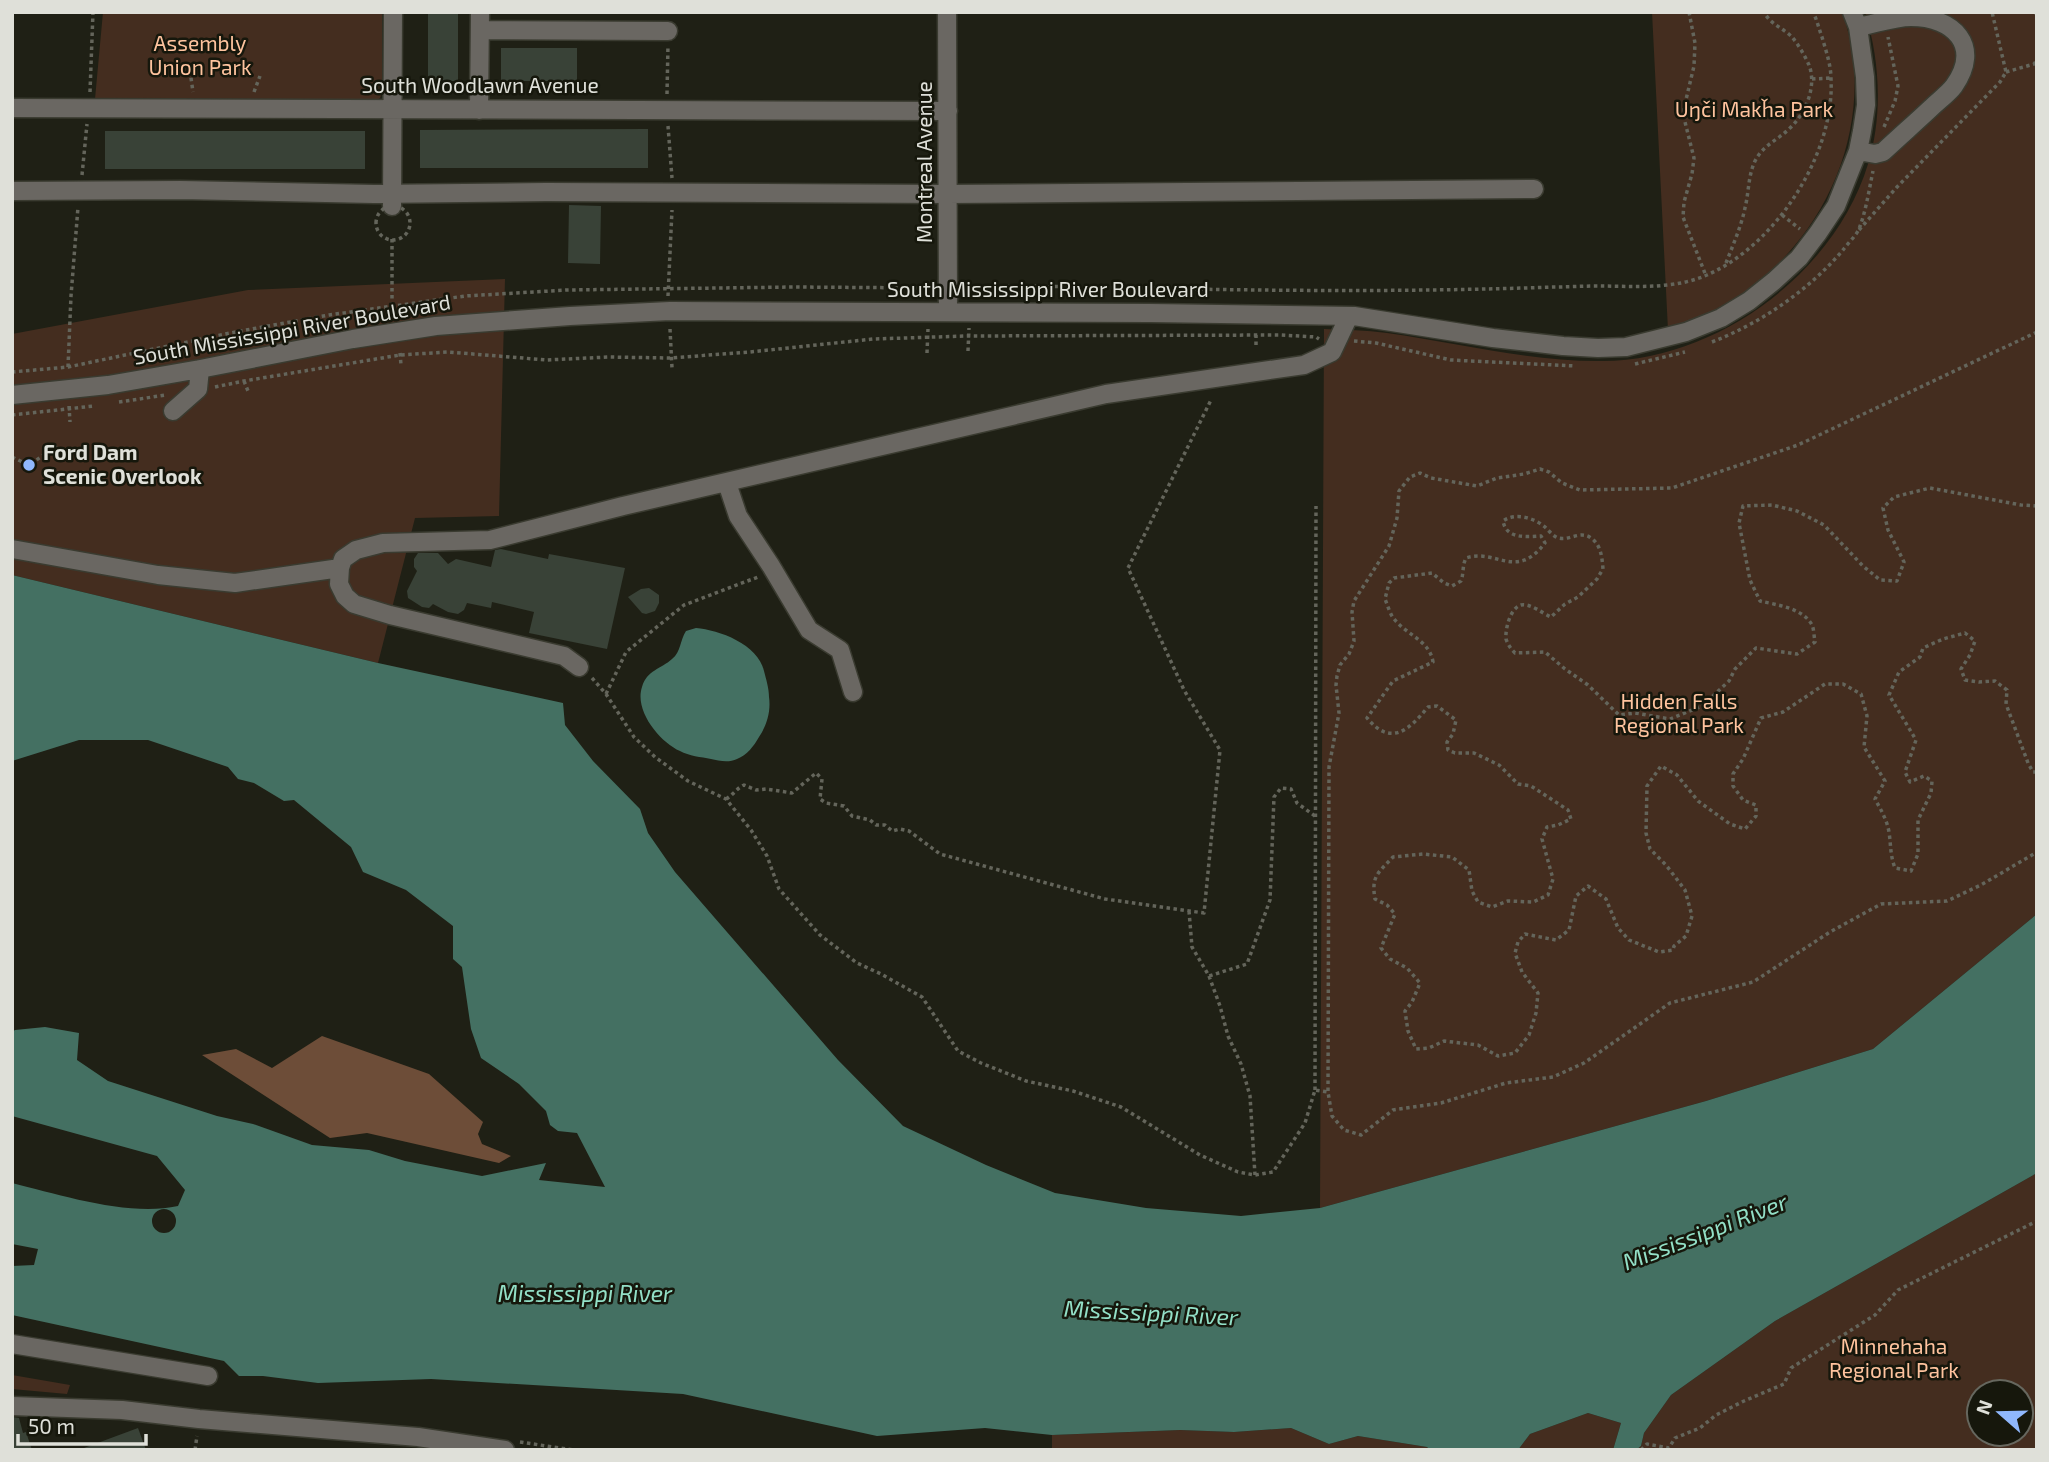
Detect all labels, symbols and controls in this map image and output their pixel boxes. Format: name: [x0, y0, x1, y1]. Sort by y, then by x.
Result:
park label: Assembly Union Park: [148, 30, 252, 79]
street label: South Woodlawn Avenue: [361, 72, 599, 97]
street label: Montreal Avenue: [911, 81, 936, 243]
park label: Uŋči Makȟa Park: [1675, 96, 1833, 121]
street label: South Mississippi River Boulevard: [887, 276, 1209, 301]
street label: South Mississippi River Boulevard: [131, 288, 452, 369]
place label: Ford Dam Scenic Overlook: [43, 439, 202, 488]
marker: Ford Dam Scenic Overlook: [21, 457, 37, 473]
park label: Hidden Falls Regional Park: [1614, 688, 1744, 737]
water label: Mississippi River: [1618, 1186, 1792, 1275]
water label: Mississippi River: [498, 1279, 673, 1307]
water label: Mississippi River: [1063, 1293, 1240, 1331]
park label: Minnehaha Regional Park: [1829, 1333, 1959, 1382]
north arrow: [1965, 1378, 2035, 1448]
text: N: [1970, 1397, 1997, 1417]
scale bar: [18, 1402, 145, 1446]
text: 50 m: [28, 1413, 75, 1438]

